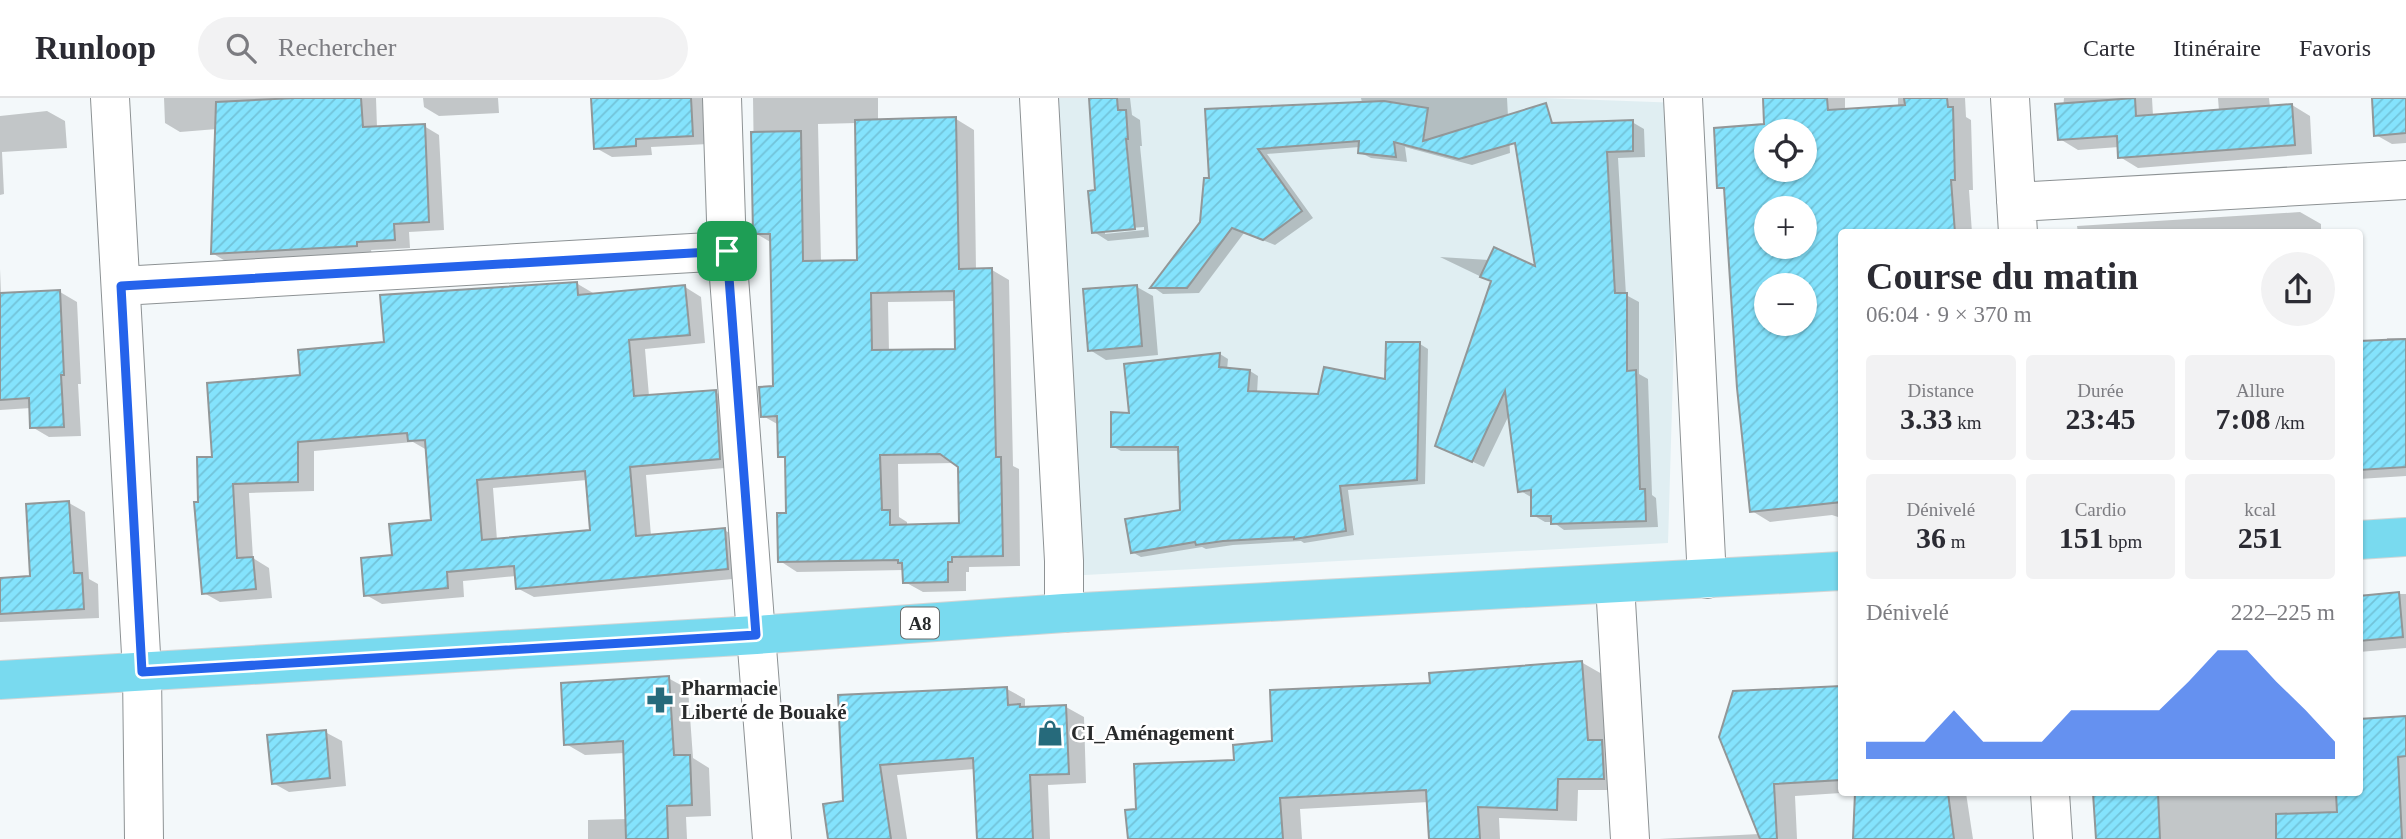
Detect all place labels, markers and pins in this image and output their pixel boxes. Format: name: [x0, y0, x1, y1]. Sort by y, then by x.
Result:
pin: [697, 221, 757, 281]
place label: Pharmacie Liberté de Bouaké: [681, 676, 847, 724]
pharmacy icon: Pharmacie Liberté de Bouaké: [645, 685, 675, 715]
shop icon: CI_Aménagement: [1035, 718, 1065, 748]
place label: CI_Aménagement: [1071, 721, 1234, 745]

